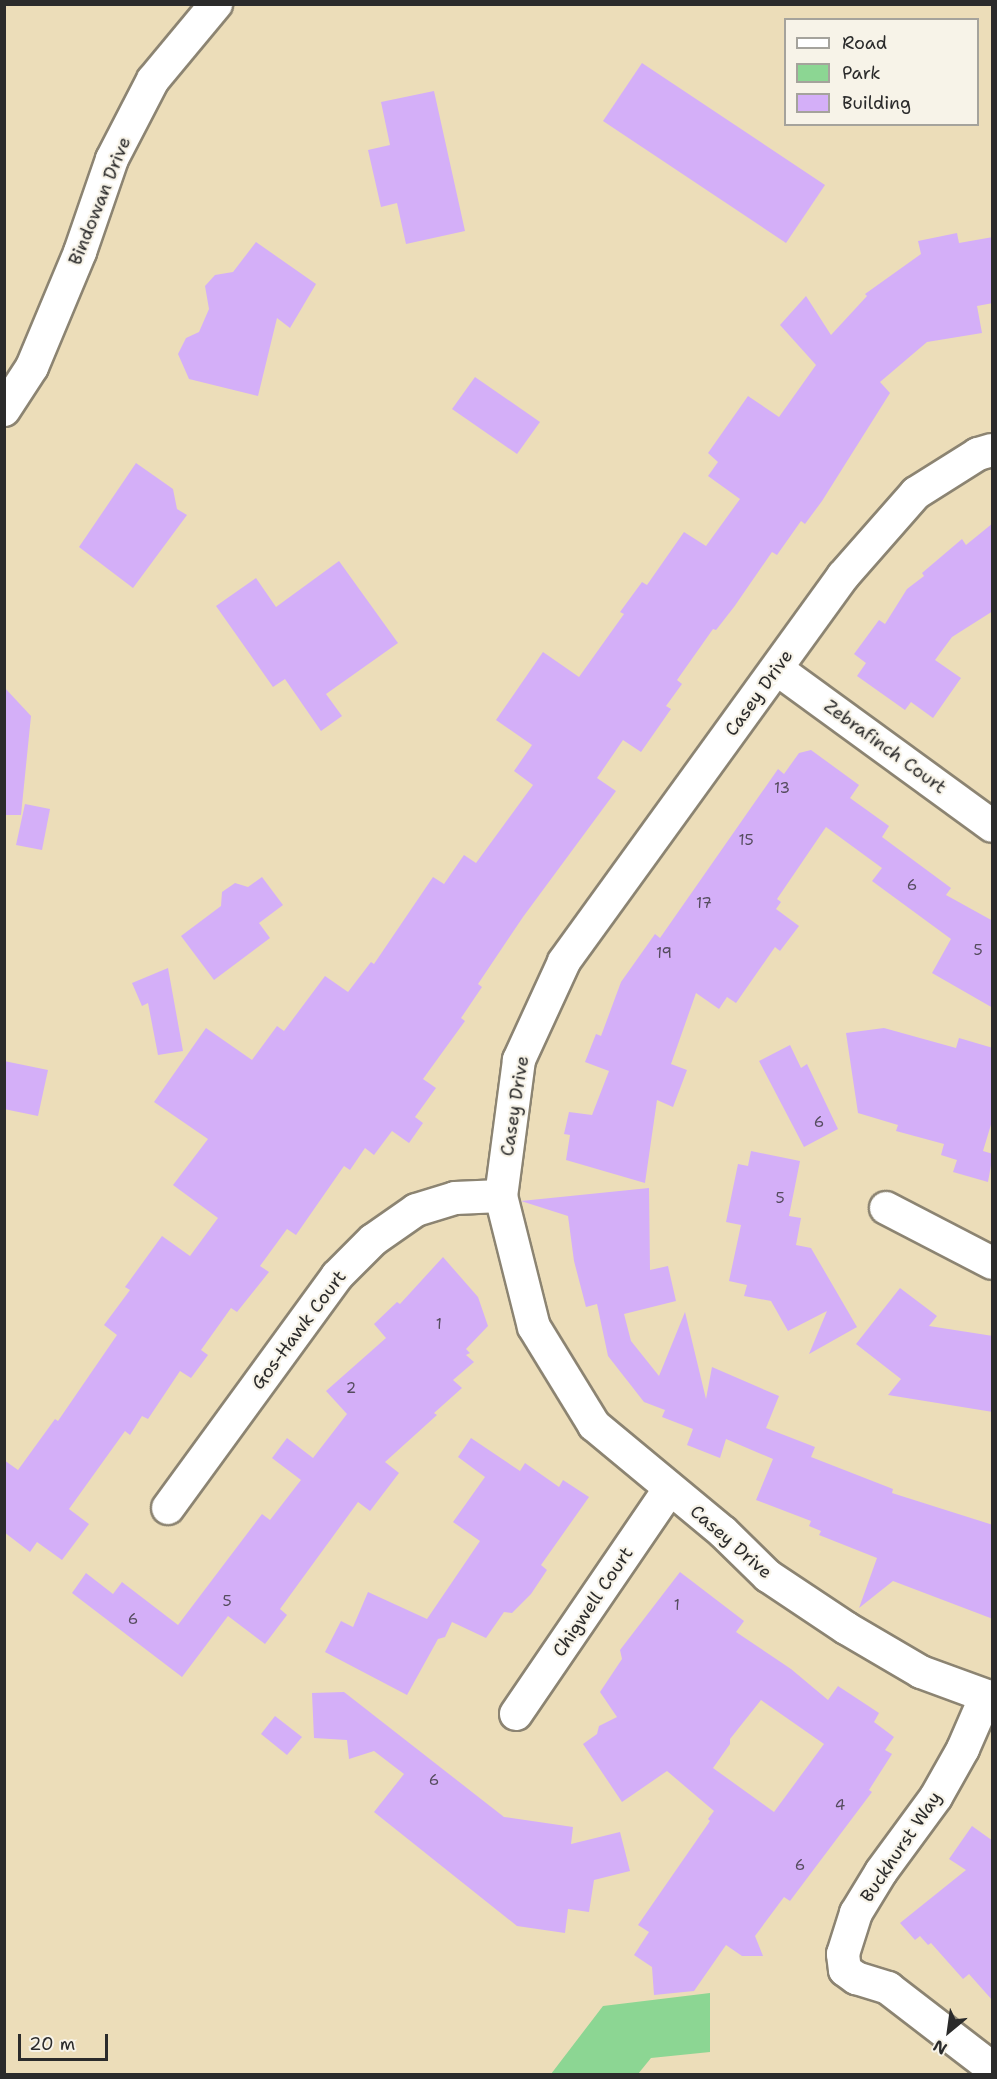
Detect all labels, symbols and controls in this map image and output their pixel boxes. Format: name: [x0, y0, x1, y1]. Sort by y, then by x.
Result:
legend: [784, 18, 979, 126]
text: Road: [842, 31, 887, 55]
text: Park: [842, 61, 881, 85]
text: Building: [842, 91, 911, 115]
street label: Bindowan Drive: [64, 134, 136, 268]
street label: Casey Drive: [720, 646, 798, 740]
street label: Zebrafinch Court: [820, 695, 950, 799]
house number: 13: [774, 780, 790, 798]
house number: 15: [738, 832, 754, 850]
house number: 6: [907, 877, 917, 895]
house number: 17: [696, 895, 712, 913]
house number: 5: [973, 942, 983, 960]
house number: 19: [656, 945, 672, 963]
street label: Casey Drive: [496, 1054, 534, 1158]
house number: 6: [814, 1114, 824, 1132]
house number: 5: [775, 1190, 785, 1208]
street label: Gos-Hawk Court: [247, 1266, 351, 1394]
house number: 1: [436, 1316, 442, 1334]
house number: 2: [346, 1380, 356, 1398]
street label: Casey Drive: [686, 1501, 776, 1583]
street label: Chigwell Court: [548, 1543, 638, 1661]
house number: 5: [222, 1593, 232, 1611]
house number: 1: [674, 1597, 680, 1615]
house number: 6: [128, 1611, 138, 1629]
house number: 6: [429, 1772, 439, 1790]
street label: Buckhurst Way: [856, 1788, 946, 1906]
house number: 4: [835, 1797, 845, 1815]
house number: 6: [795, 1857, 805, 1875]
north arrow: [919, 2001, 979, 2061]
scale bar: [21, 2022, 111, 2060]
text: 20 m: [29, 2032, 75, 2056]
text: N: [929, 2035, 951, 2059]

